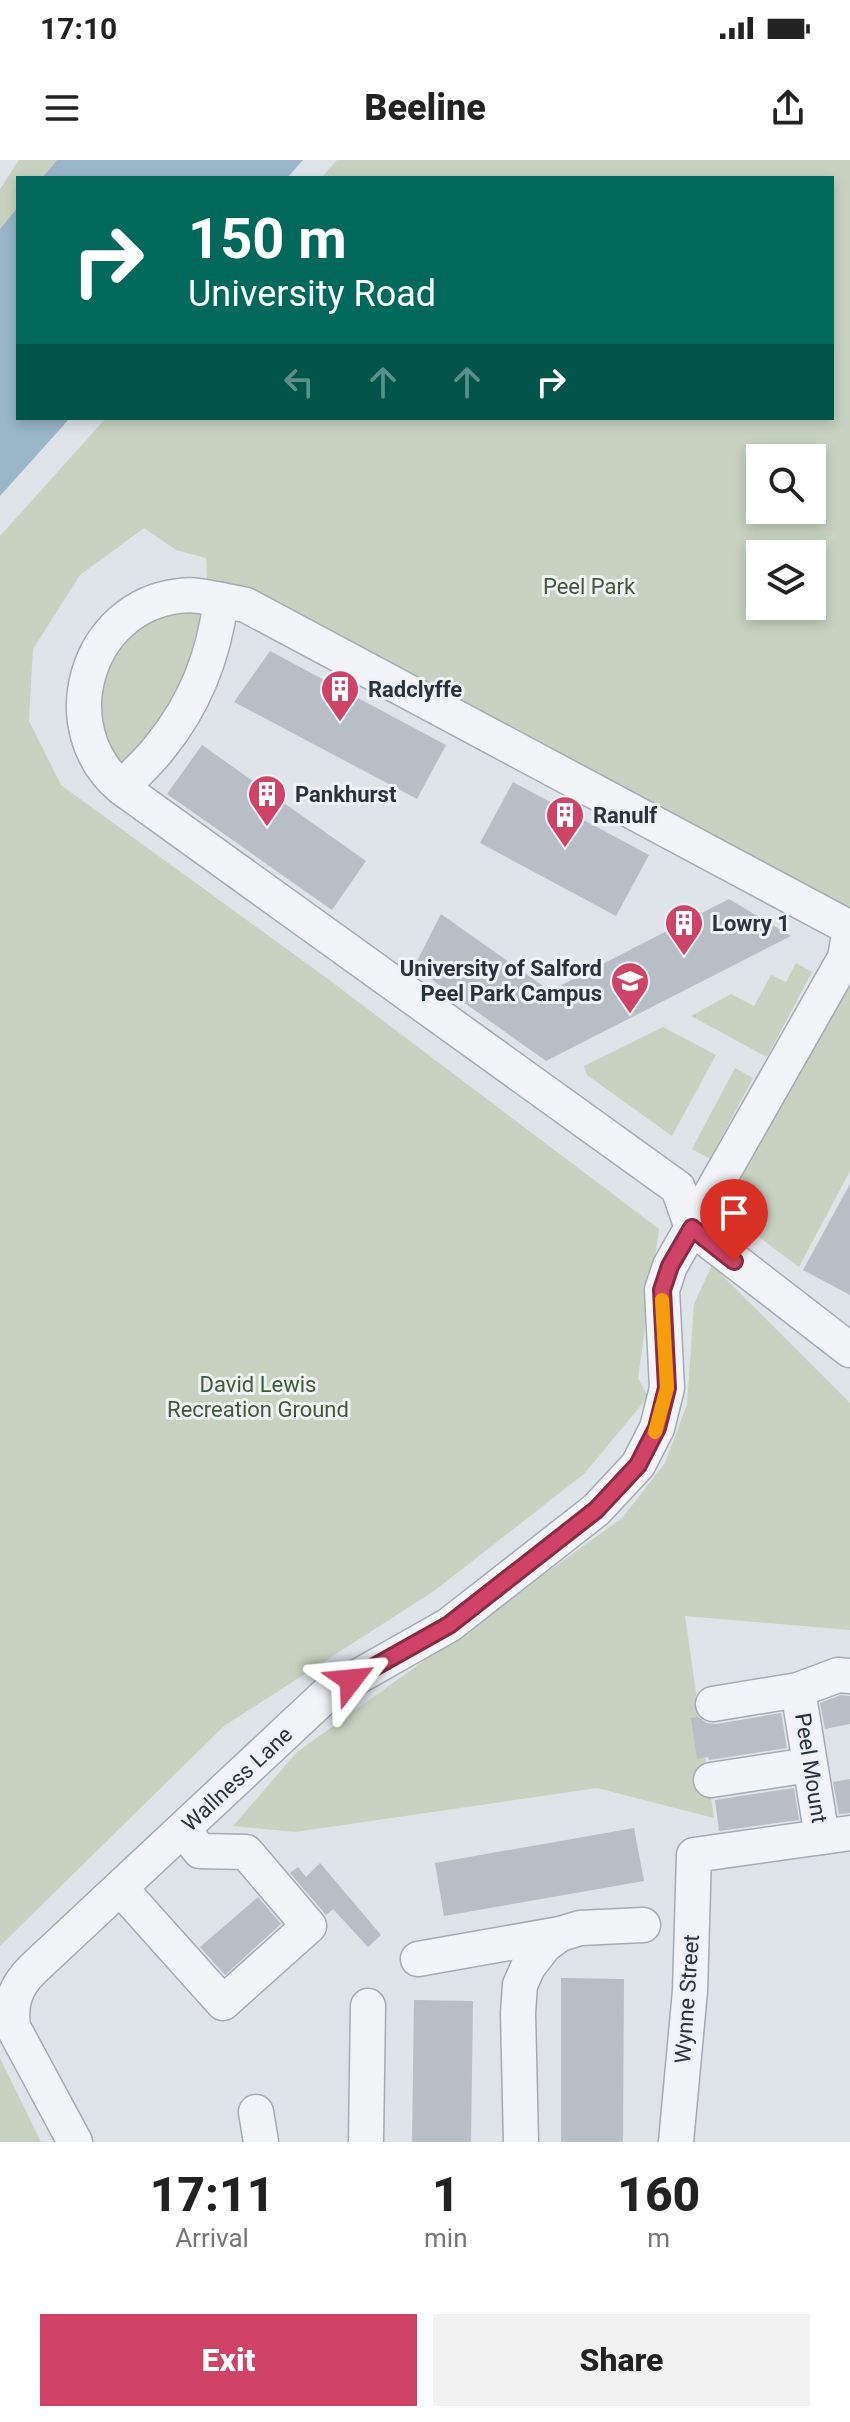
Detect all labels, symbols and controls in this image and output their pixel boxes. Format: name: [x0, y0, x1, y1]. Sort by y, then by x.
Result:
text: 17:10: [40, 11, 117, 46]
icon: menu: [40, 86, 84, 130]
icon: share: [766, 86, 810, 130]
text: Beeline: [364, 87, 486, 129]
text: 150 m: [188, 206, 347, 272]
icon: right: [56, 208, 160, 312]
text: University Road: [188, 273, 436, 315]
icon: left: [277, 360, 321, 404]
icon: ahead: [361, 360, 405, 404]
icon: ahead: [445, 360, 489, 404]
icon: right: [529, 360, 573, 404]
map controls: [746, 444, 826, 620]
button: search: [746, 444, 826, 524]
button: layers: [746, 540, 826, 620]
park label: Peel Park: [543, 574, 636, 599]
building icon: Radclyffe: [319, 668, 361, 723]
place label: Radclyffe: [368, 677, 462, 702]
building icon: Pankhurst: [246, 773, 288, 828]
place label: Pankhurst: [295, 782, 397, 807]
building icon: Ranulf: [544, 794, 586, 849]
place label: Ranulf: [593, 803, 657, 828]
building icon: Lowry 1: [663, 902, 705, 957]
place label: Lowry 1: [712, 911, 790, 936]
place label: University of Salford Peel Park Campus: [400, 956, 602, 1006]
school or university icon: University of Salford Peel Park Campus: [609, 960, 651, 1015]
pin: [700, 1179, 768, 1261]
icon: arrive: [712, 1191, 756, 1235]
park label: David Lewis Recreation Ground: [167, 1372, 349, 1422]
position arrow: [309, 1638, 393, 1722]
street label: Peel Mount: [790, 1711, 832, 1825]
street label: Wallness Lane: [177, 1722, 297, 1836]
street label: Wynne Street: [670, 1934, 704, 2064]
text: 17:11: [150, 2166, 274, 2223]
text: 1: [432, 2166, 460, 2223]
text: 160: [617, 2166, 700, 2223]
text: Arrival: [175, 2223, 249, 2253]
text: min: [424, 2223, 468, 2253]
text: m: [647, 2223, 670, 2253]
button: Exit: [40, 2314, 417, 2406]
button: Share: [433, 2314, 810, 2406]

